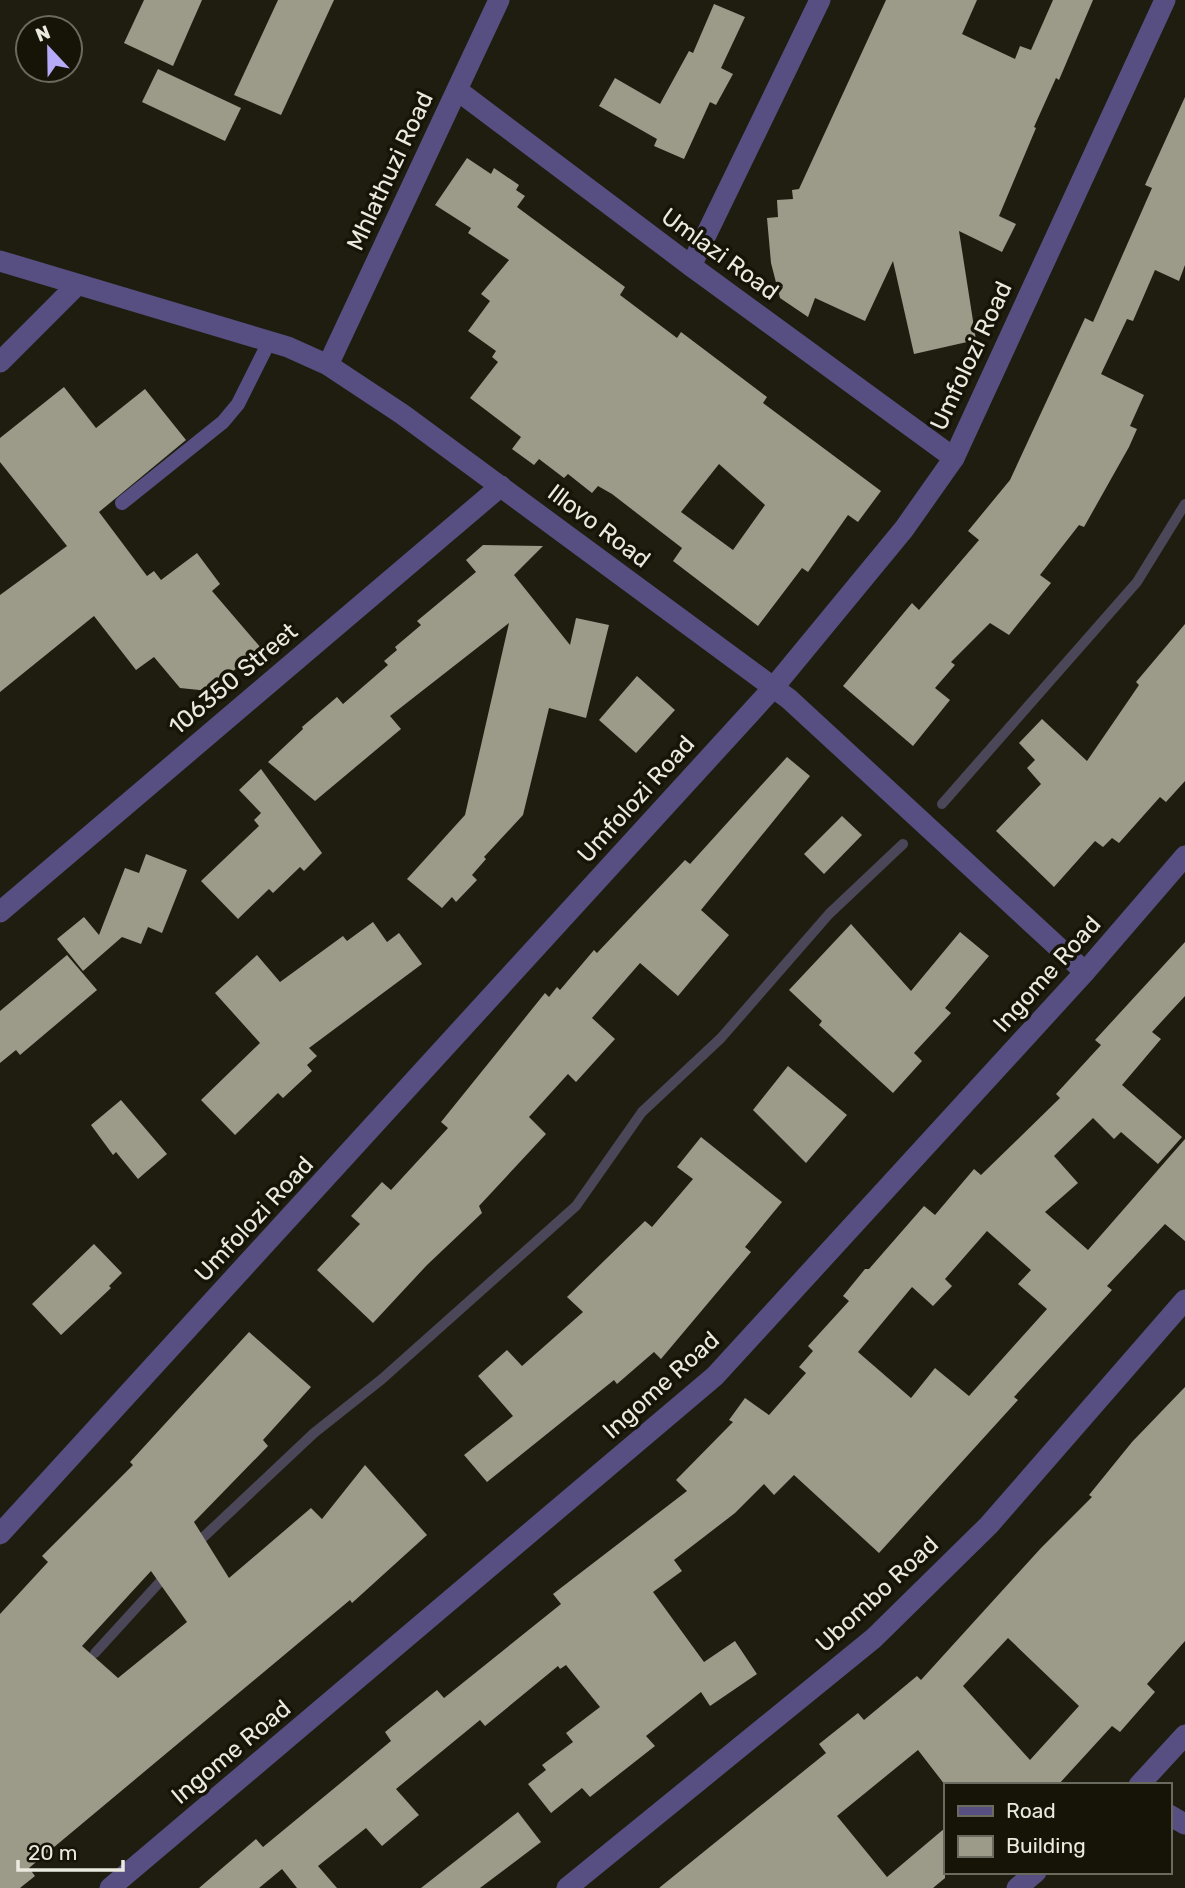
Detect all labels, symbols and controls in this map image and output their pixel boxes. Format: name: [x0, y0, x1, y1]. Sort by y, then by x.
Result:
north arrow: [14, 14, 84, 84]
text: N: [32, 20, 53, 47]
street label: Mhlathuzi Road: [341, 87, 439, 255]
street label: Umlazi Road: [656, 202, 784, 306]
street label: Umfolozi Road: [924, 277, 1018, 435]
street label: Illovo Road: [542, 478, 656, 574]
street label: 106350 Street: [163, 617, 303, 741]
street label: Umfolozi Road: [572, 730, 700, 868]
street label: Ingome Road: [988, 910, 1106, 1038]
street label: Umfolozi Road: [189, 1151, 319, 1287]
street label: Ingome Road: [597, 1326, 725, 1444]
street label: Ubombo Road: [810, 1530, 944, 1658]
street label: Ingome Road: [166, 1694, 296, 1810]
legend: [944, 1783, 1171, 1874]
text: Road: [1006, 1798, 1056, 1823]
scale bar: [18, 1828, 122, 1872]
text: Building: [1006, 1833, 1086, 1858]
text: 20 m: [28, 1840, 77, 1865]

